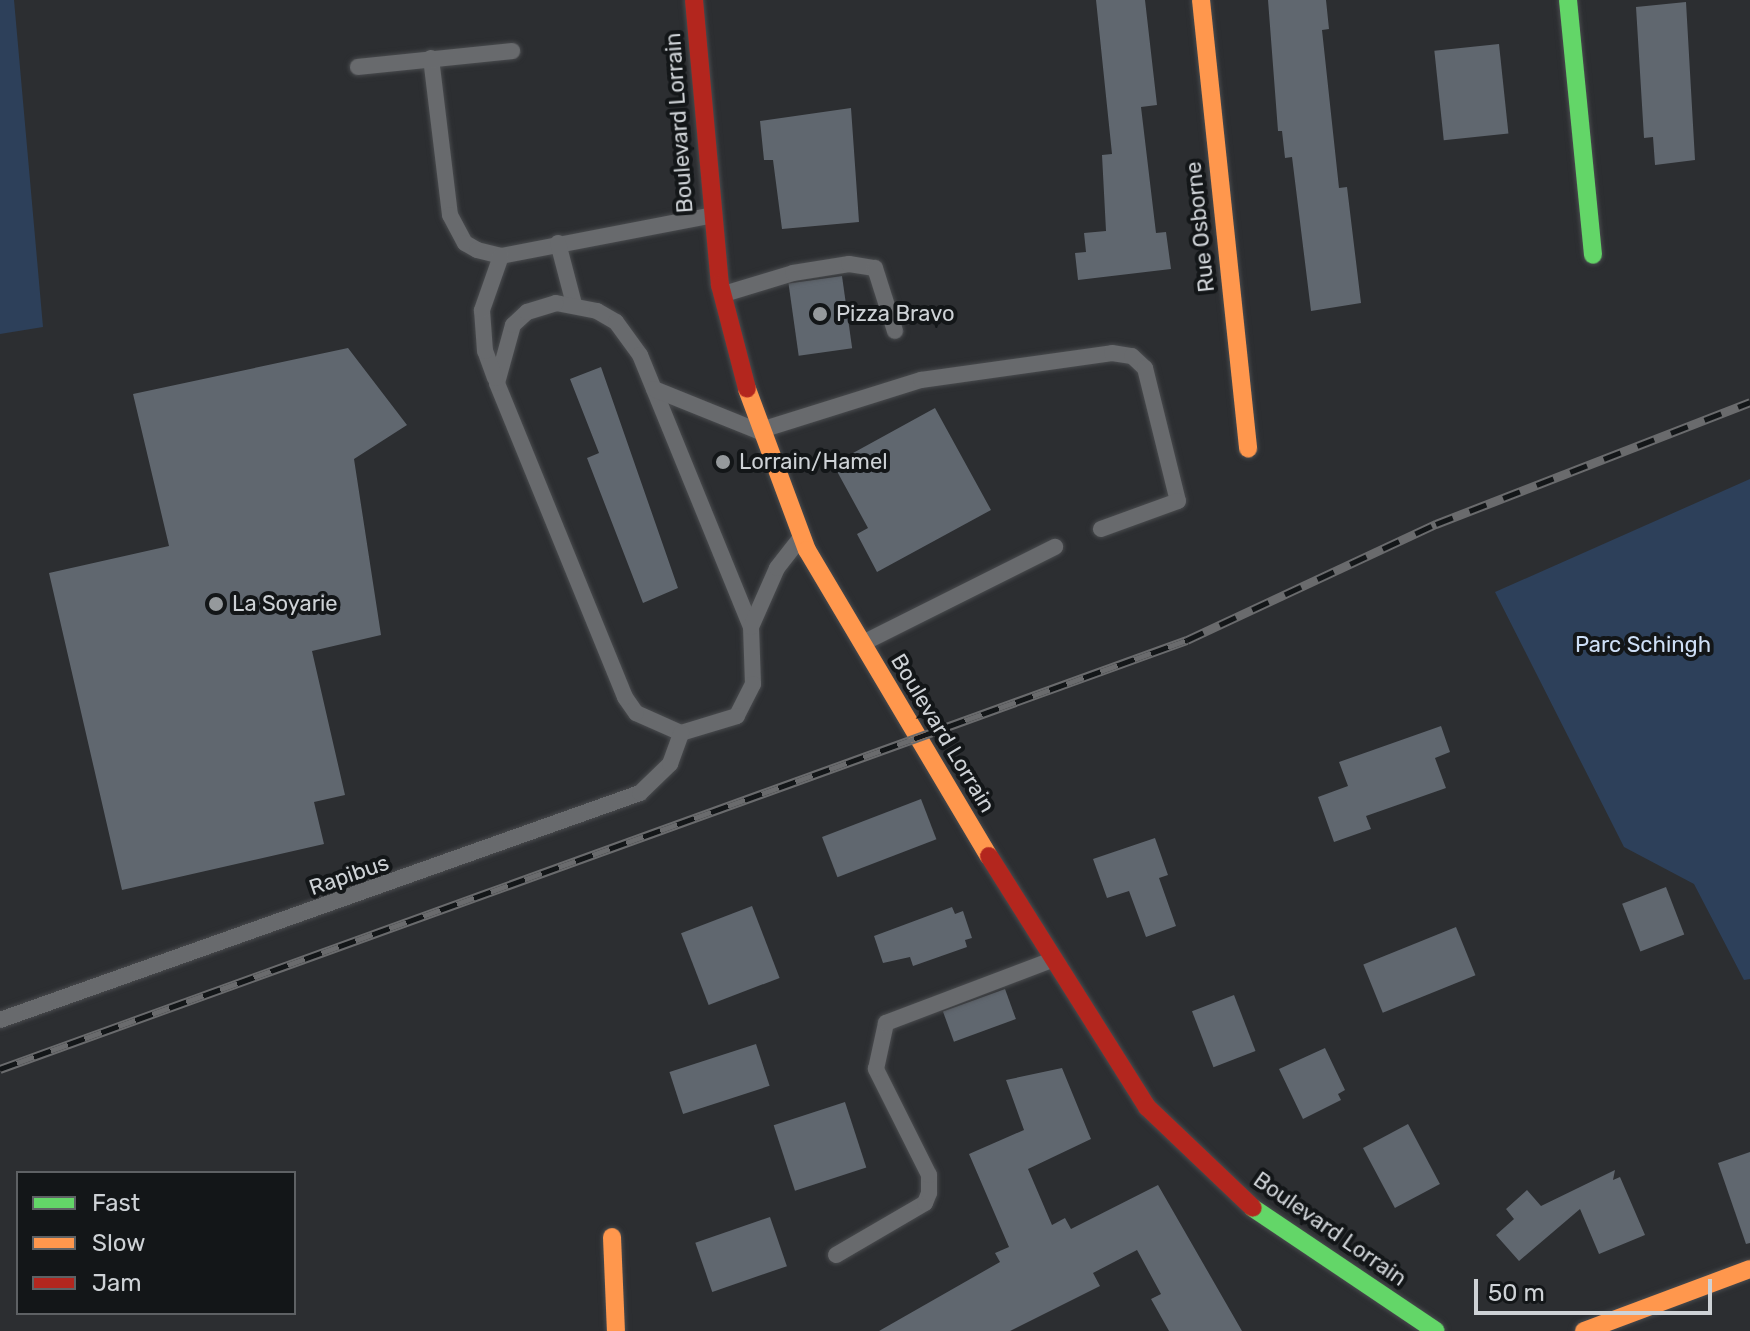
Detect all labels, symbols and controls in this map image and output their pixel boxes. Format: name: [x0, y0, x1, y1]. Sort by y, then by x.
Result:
street label: Boulevard Lorrain: [660, 32, 698, 214]
street label: Rue Osborne: [1180, 160, 1220, 294]
place label: Pizza Bravo: [836, 301, 955, 327]
marker: Pizza Bravo: [811, 305, 829, 323]
place label: Lorrain/Hamel: [739, 449, 888, 475]
marker: Lorrain/Hamel: [714, 453, 732, 471]
place label: La Soyarie: [232, 591, 338, 617]
marker: La Soyarie: [207, 595, 225, 613]
park label: Parc Schingh: [1575, 632, 1711, 658]
street label: Boulevard Lorrain: [885, 649, 1001, 817]
street label: Rapibus: [306, 849, 392, 901]
street label: Boulevard Lorrain: [1249, 1166, 1411, 1292]
legend: [16, 1171, 296, 1315]
text: Fast: [92, 1189, 140, 1217]
text: Slow: [92, 1229, 145, 1257]
scale bar: [1478, 1263, 1716, 1313]
text: Jam: [92, 1269, 142, 1297]
text: 50 m: [1488, 1279, 1545, 1307]

